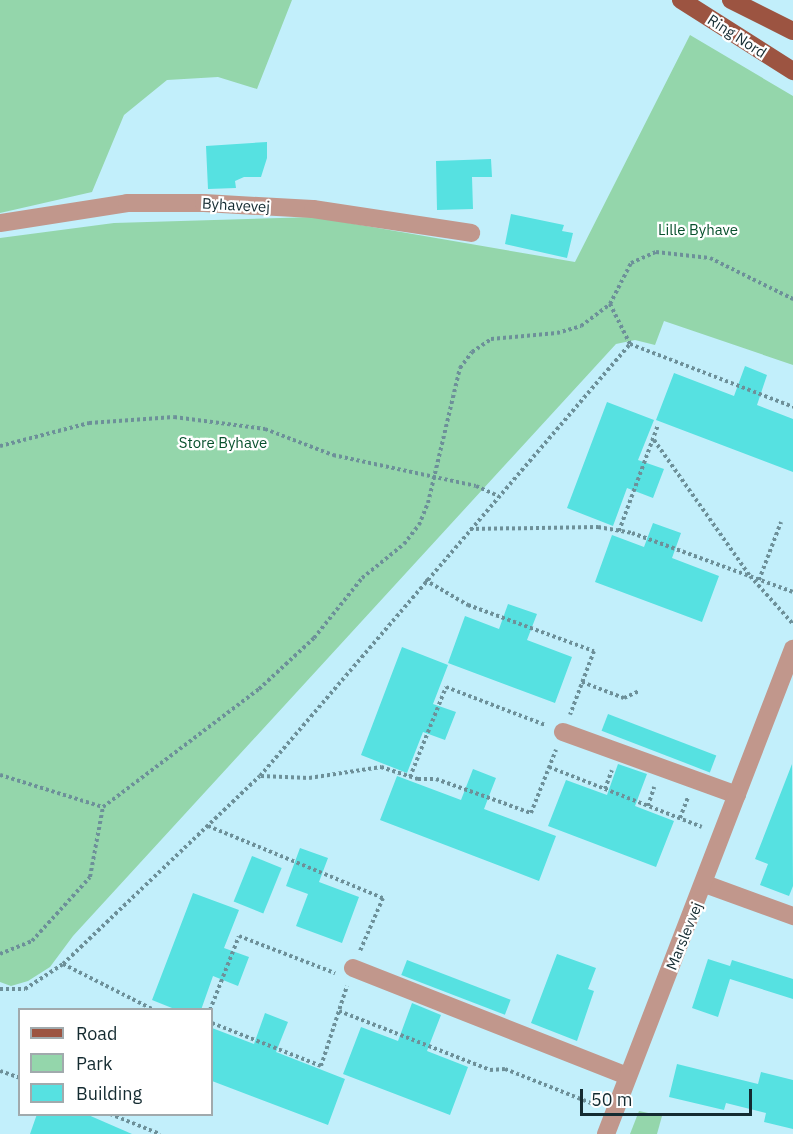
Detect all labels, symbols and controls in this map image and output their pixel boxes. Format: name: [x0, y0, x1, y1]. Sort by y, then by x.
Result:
street label: Ring Nord: [704, 10, 770, 62]
street label: Byhavevej: [201, 194, 271, 216]
park label: Lille Byhave: [658, 221, 738, 239]
park label: Store Byhave: [179, 434, 267, 452]
street label: Marslevvej: [662, 899, 706, 973]
legend: [18, 1008, 213, 1116]
text: Road: [76, 1022, 117, 1045]
text: Park: [76, 1052, 112, 1075]
scale bar: [583, 1077, 756, 1115]
text: Building: [76, 1082, 142, 1105]
text: 50 m: [591, 1088, 633, 1111]

